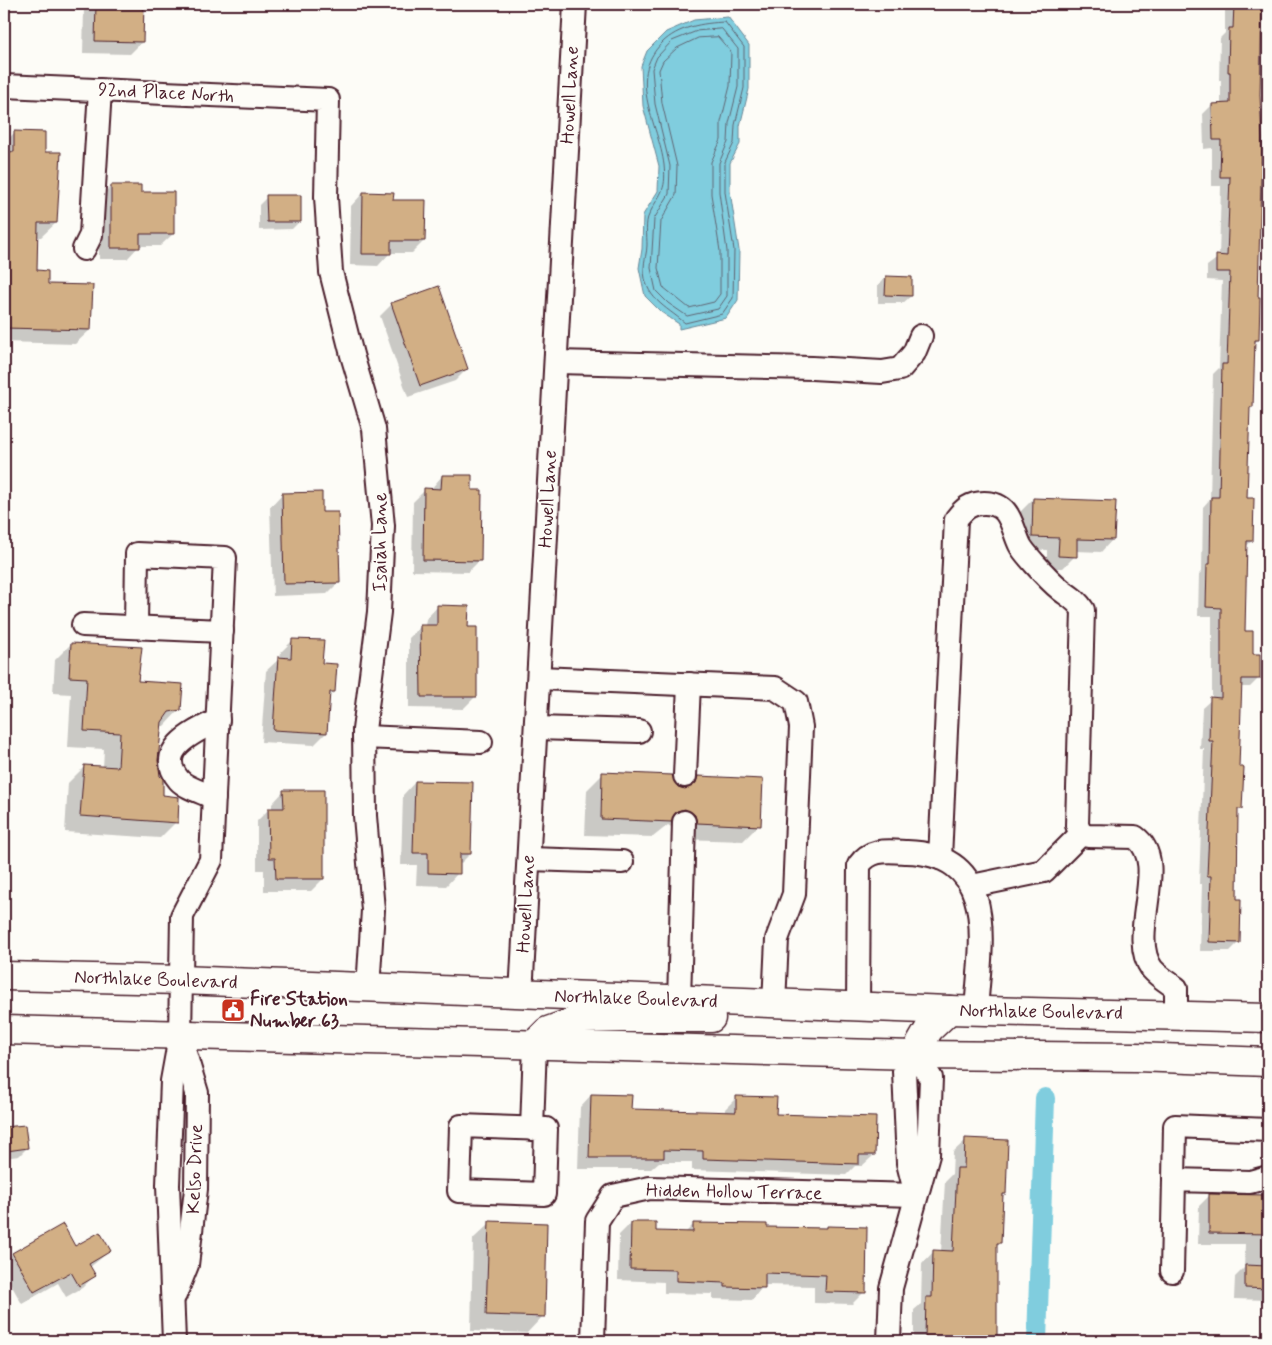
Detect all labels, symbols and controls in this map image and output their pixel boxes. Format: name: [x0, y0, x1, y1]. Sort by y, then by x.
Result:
street label: Howell Lane: [555, 45, 585, 145]
street label: 92nd Place North: [97, 77, 235, 109]
street label: Howell Lane: [533, 449, 563, 549]
street label: Isaiah Lane: [368, 492, 393, 592]
street label: Howell Lane: [511, 854, 541, 954]
street label: Northlake Boulevard: [74, 965, 238, 995]
street label: Northlake Boulevard: [554, 984, 718, 1014]
place label: Fire Station Number 63: [250, 987, 348, 1034]
public building icon: Fire Station Number 63: [220, 997, 246, 1023]
street label: Northlake Boulevard: [959, 998, 1123, 1026]
street label: Kelso Drive: [181, 1123, 209, 1215]
street label: Hidden Hollow Terrace: [646, 1178, 822, 1206]

